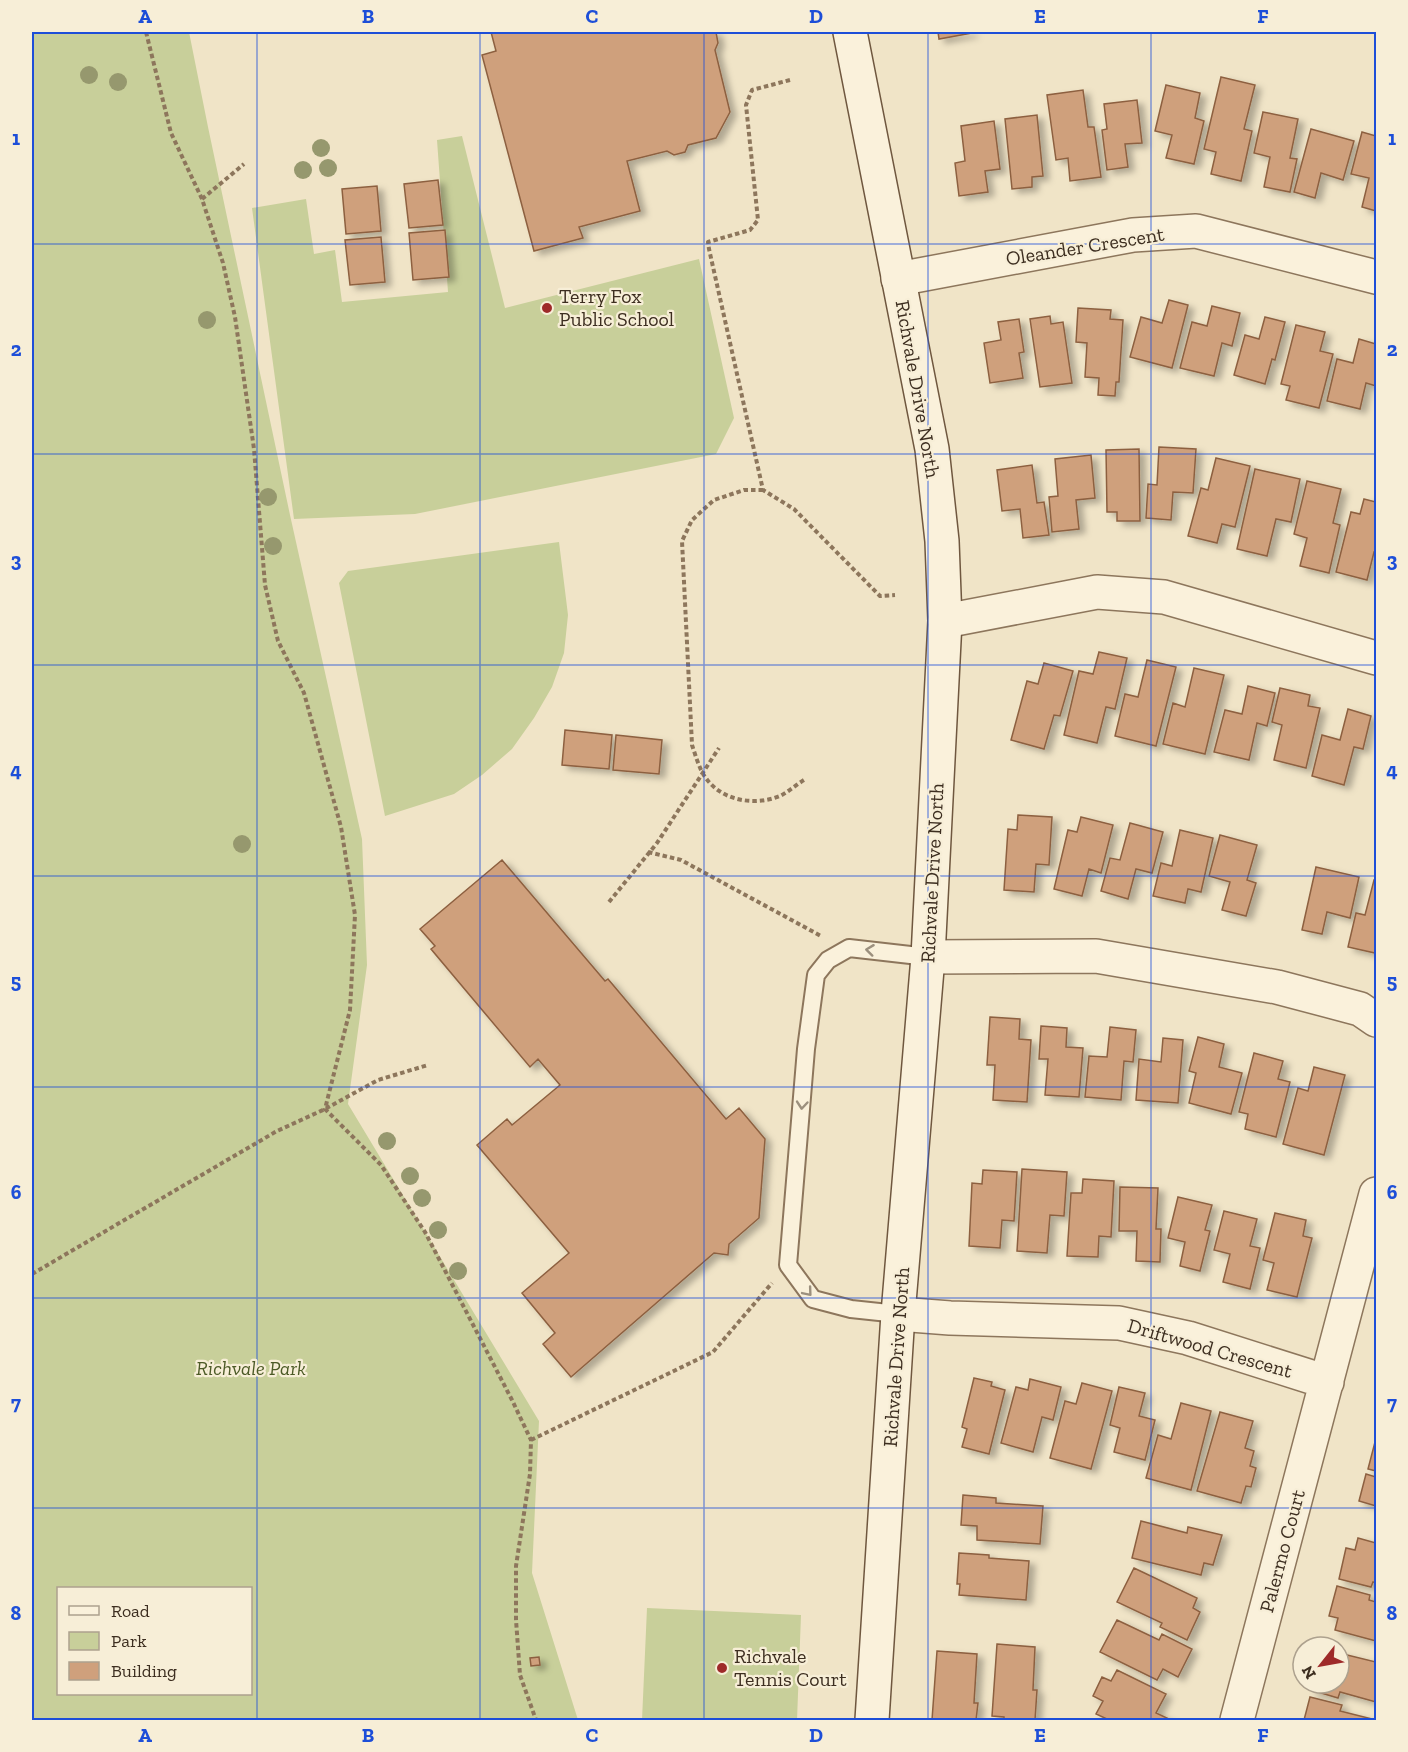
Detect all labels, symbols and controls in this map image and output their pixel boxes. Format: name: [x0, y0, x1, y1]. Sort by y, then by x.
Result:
text: A: [138, 4, 152, 28]
text: B: [362, 4, 374, 28]
text: C: [586, 4, 599, 28]
text: D: [809, 4, 823, 28]
text: E: [1034, 4, 1046, 28]
text: F: [1257, 4, 1269, 28]
text: 1: [12, 126, 20, 150]
text: 1: [1388, 126, 1396, 150]
street label: Oleander Crescent: [1004, 222, 1167, 270]
place label: Terry Fox Public School: [559, 284, 674, 331]
street label: Richvale Drive North: [891, 298, 946, 481]
marker: Terry Fox Public School: [540, 301, 554, 315]
text: 2: [11, 337, 22, 361]
text: 2: [1387, 337, 1398, 361]
text: 3: [11, 548, 22, 572]
text: 3: [1387, 548, 1398, 572]
text: 4: [10, 758, 22, 782]
text: 4: [1386, 758, 1398, 782]
street label: Richvale Drive North: [915, 782, 949, 964]
one-way arrow: [865, 945, 874, 957]
text: 5: [11, 969, 21, 993]
text: 5: [1387, 969, 1397, 993]
one-way arrow: [795, 1100, 808, 1109]
text: 6: [11, 1180, 22, 1204]
text: 6: [1387, 1180, 1398, 1204]
street label: Richvale Drive North: [878, 1265, 914, 1448]
one-way arrow: [801, 1285, 812, 1296]
street label: Driftwood Crescent: [1125, 1313, 1296, 1383]
park label: Richvale Park: [196, 1356, 306, 1380]
text: 7: [11, 1391, 21, 1415]
text: 7: [1387, 1391, 1397, 1415]
street label: Palermo Court: [1254, 1486, 1310, 1615]
legend: [57, 1587, 252, 1695]
text: Road: [111, 1600, 150, 1622]
text: 8: [11, 1601, 22, 1625]
text: 8: [1387, 1601, 1398, 1625]
text: Park: [111, 1630, 147, 1652]
north arrow: [1291, 1635, 1351, 1695]
place label: Richvale Tennis Court: [734, 1644, 847, 1691]
text: Building: [111, 1660, 177, 1682]
marker: Richvale Tennis Court: [715, 1661, 729, 1675]
text: N: [1297, 1662, 1320, 1683]
text: A: [138, 1723, 152, 1747]
text: B: [362, 1723, 374, 1747]
text: C: [586, 1723, 599, 1747]
text: D: [809, 1723, 823, 1747]
text: E: [1034, 1723, 1046, 1747]
text: F: [1257, 1723, 1269, 1747]

